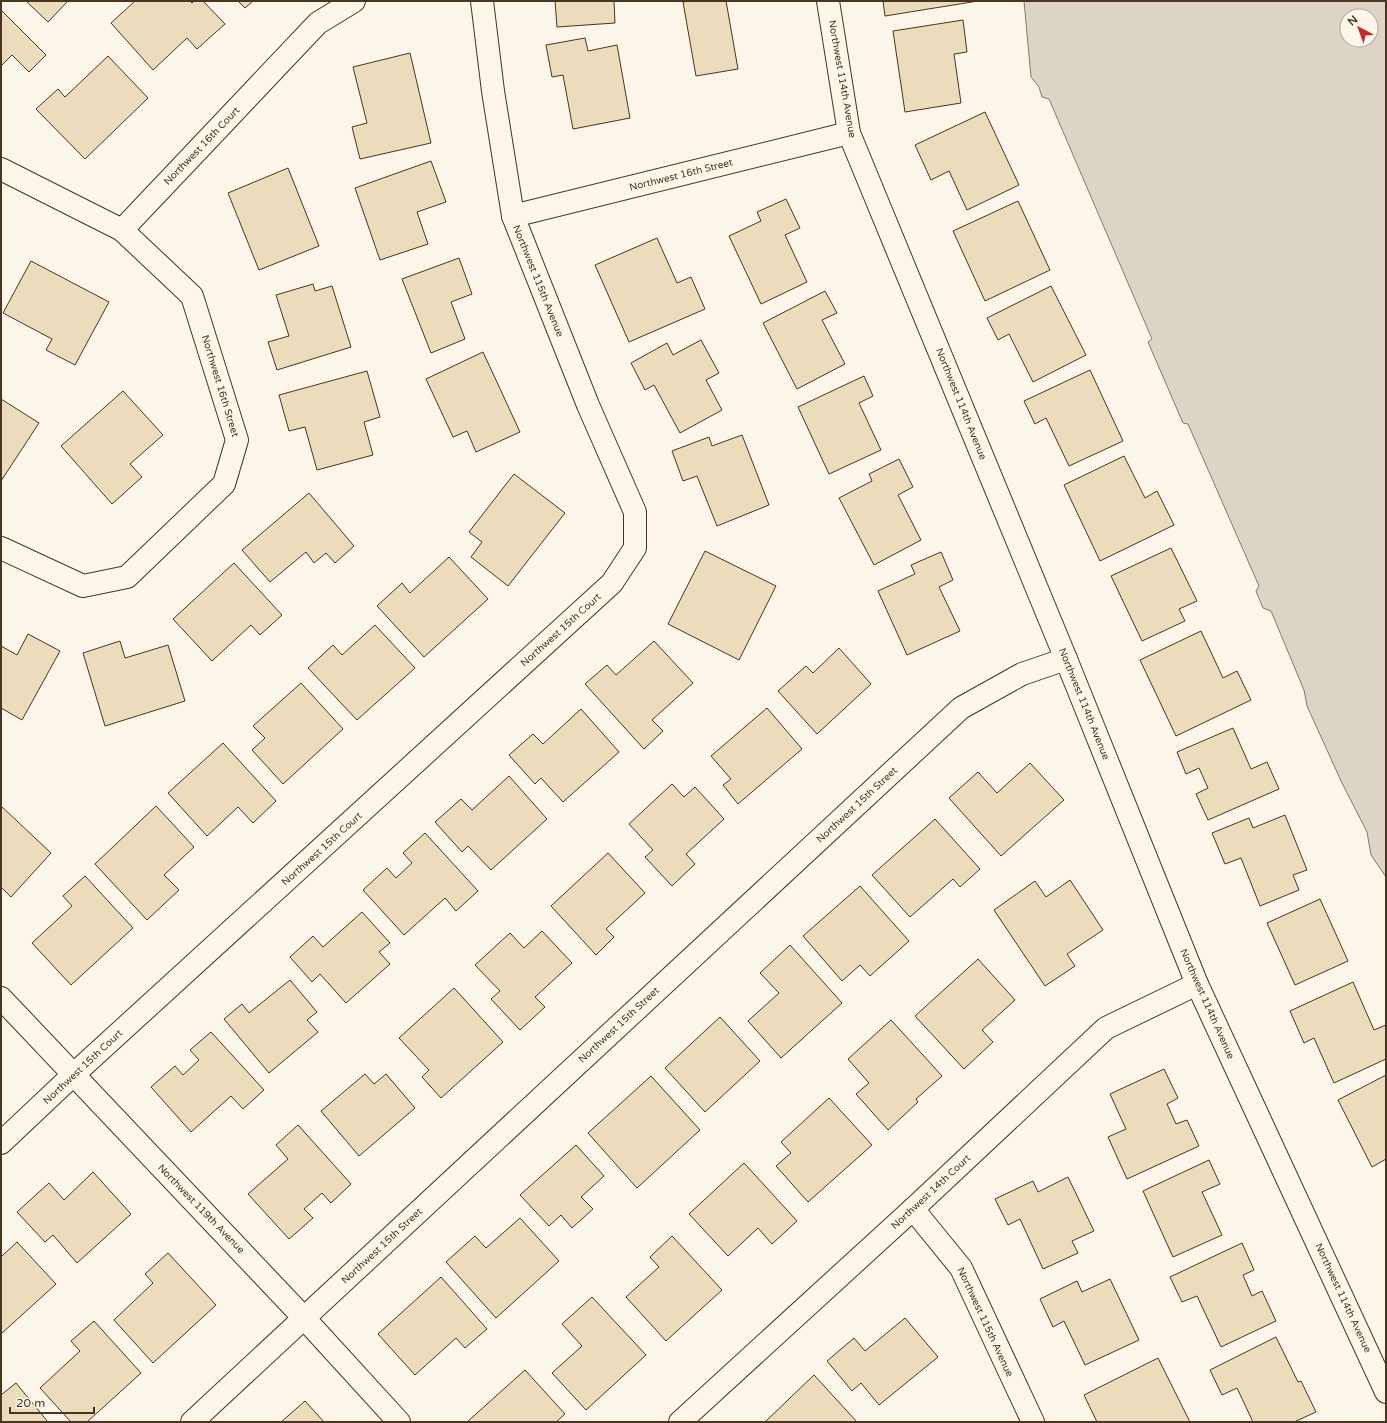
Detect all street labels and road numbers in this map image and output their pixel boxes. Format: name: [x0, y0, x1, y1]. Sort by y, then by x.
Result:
street label: Northwest 114th Avenue: [826, 19, 858, 139]
street label: Northwest 16th Court: [162, 104, 243, 188]
street label: Northwest 16th Street: [628, 156, 734, 194]
street label: Northwest 115th Avenue: [510, 223, 566, 339]
street label: Northwest 16th Street: [199, 334, 241, 439]
street label: Northwest 114th Avenue: [933, 346, 989, 462]
street label: Northwest 15th Court: [518, 591, 604, 669]
street label: Northwest 114th Avenue: [1056, 646, 1112, 762]
street label: Northwest 15th Street: [814, 764, 900, 846]
street label: Northwest 15th Court: [279, 810, 365, 888]
street label: Northwest 114th Avenue: [1177, 947, 1237, 1061]
street label: Northwest 15th Street: [576, 984, 662, 1066]
street label: Northwest 15th Court: [41, 1027, 125, 1107]
street label: Northwest 14th Court: [889, 1152, 973, 1232]
street label: Northwest 119th Avenue: [155, 1162, 247, 1256]
street label: Northwest 15th Street: [339, 1205, 425, 1287]
street label: Northwest 114th Avenue: [1312, 1241, 1374, 1355]
street label: Northwest 115th Avenue: [954, 1265, 1016, 1379]

